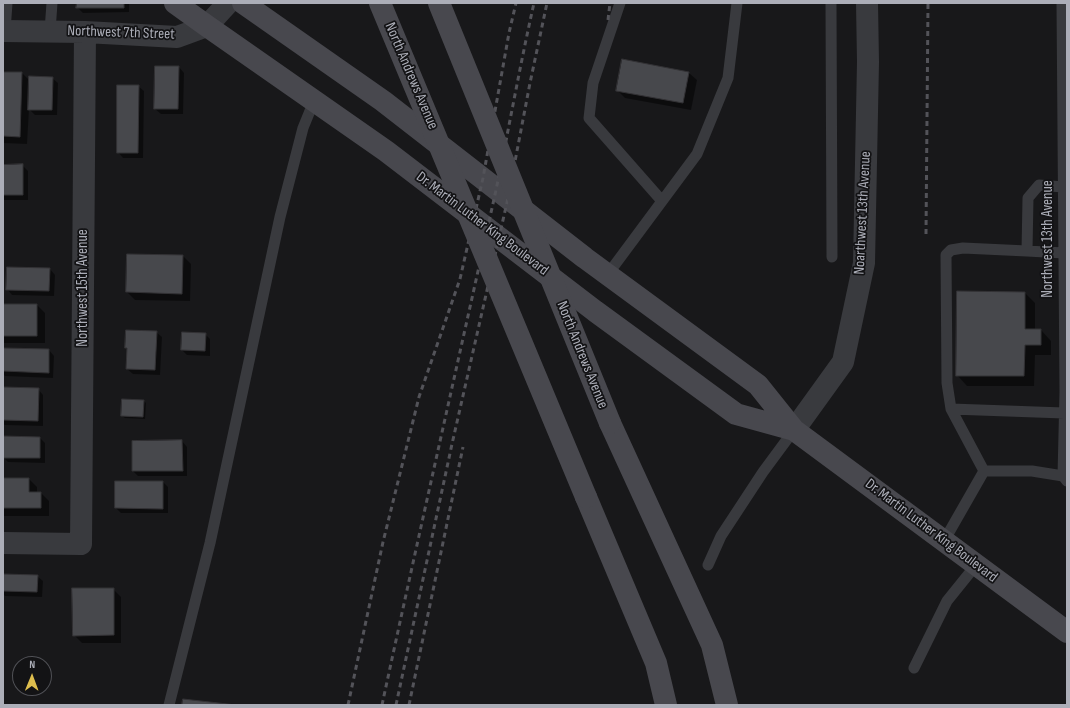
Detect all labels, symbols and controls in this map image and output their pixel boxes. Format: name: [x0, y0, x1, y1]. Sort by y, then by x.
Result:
street label: North Andrews Avenue: [380, 20, 442, 132]
street label: Northwest 7th Street: [67, 22, 175, 44]
street label: Noarthwest 13th Avenue: [851, 151, 875, 275]
street label: Dr. Martin Luther King Boulevard: [412, 168, 552, 280]
street label: Northwest 13th Avenue: [1039, 180, 1057, 298]
street label: Northwest 15th Avenue: [74, 229, 92, 347]
street label: North Andrews Avenue: [552, 299, 612, 411]
street label: Dr. Martin Luther King Boulevard: [861, 475, 1001, 587]
north arrow: [12, 656, 52, 696]
text: N: [29, 658, 35, 671]

